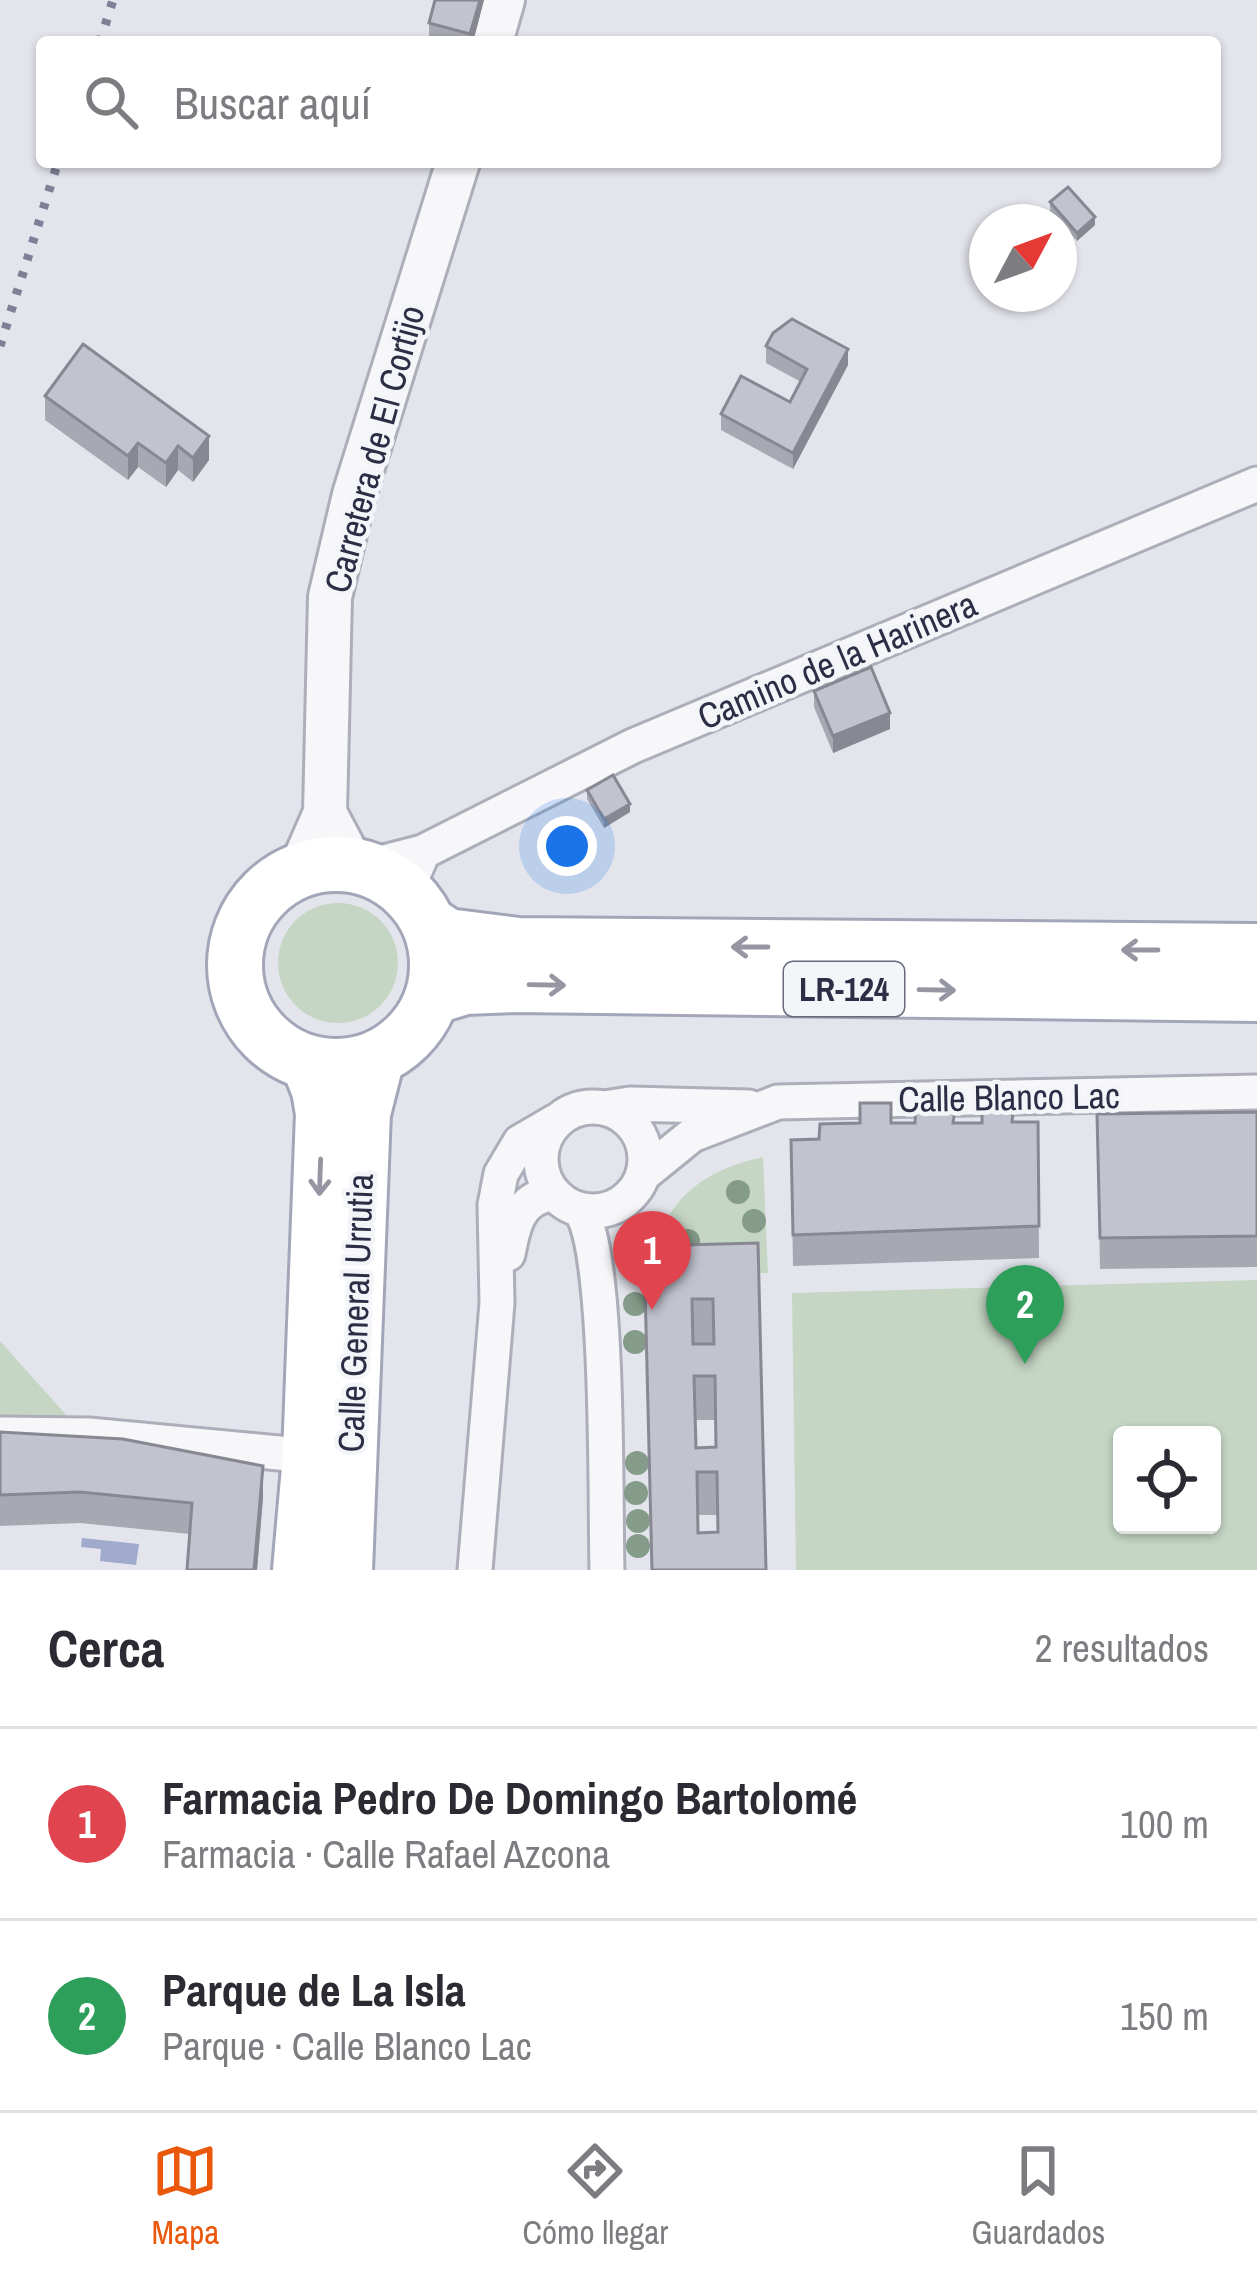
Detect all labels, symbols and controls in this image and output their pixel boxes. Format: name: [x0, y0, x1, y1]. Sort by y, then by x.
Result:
search box: [36, 36, 1221, 168]
icon: search: [78, 69, 144, 135]
text: Buscar aquí: [174, 72, 371, 133]
north arrow: [969, 204, 1077, 312]
street label: Carretera de El Cortijo: [313, 300, 435, 598]
street label: Camino de la Harinera: [690, 580, 984, 740]
your location: [537, 816, 597, 876]
one-way arrow: [731, 936, 770, 958]
one-way arrow: [1121, 939, 1160, 961]
road number: LR-124: [784, 962, 904, 1016]
one-way arrow: [527, 974, 566, 997]
one-way arrow: [917, 979, 956, 1001]
street label: Calle Blanco Lac: [898, 1071, 1120, 1123]
one-way arrow: [309, 1157, 332, 1196]
street label: Calle General Urrutia: [326, 1173, 384, 1453]
pin: 1: [613, 1211, 691, 1310]
pin: 2: [986, 1265, 1064, 1364]
map controls: [1113, 1426, 1221, 1534]
button: locate: [1113, 1426, 1221, 1534]
text: Cerca: [48, 1614, 164, 1683]
text: 2 resultados: [1035, 1622, 1209, 1674]
text: Farmacia Pedro De Domingo Bartolomé: [162, 1767, 857, 1828]
text: 1: [78, 1798, 96, 1850]
text: 100 m: [1120, 1798, 1209, 1850]
text: Farmacia · Calle Rafael Azcona: [162, 1828, 610, 1880]
text: Parque de La Isla: [162, 1959, 466, 2020]
text: 2: [78, 1990, 96, 2042]
text: 150 m: [1120, 1990, 1209, 2042]
text: Parque · Calle Blanco Lac: [162, 2020, 532, 2072]
tab: Mapa: [152, 2138, 219, 2254]
tab: Cómo llegar: [522, 2138, 668, 2254]
tab: Guardados: [971, 2138, 1105, 2254]

